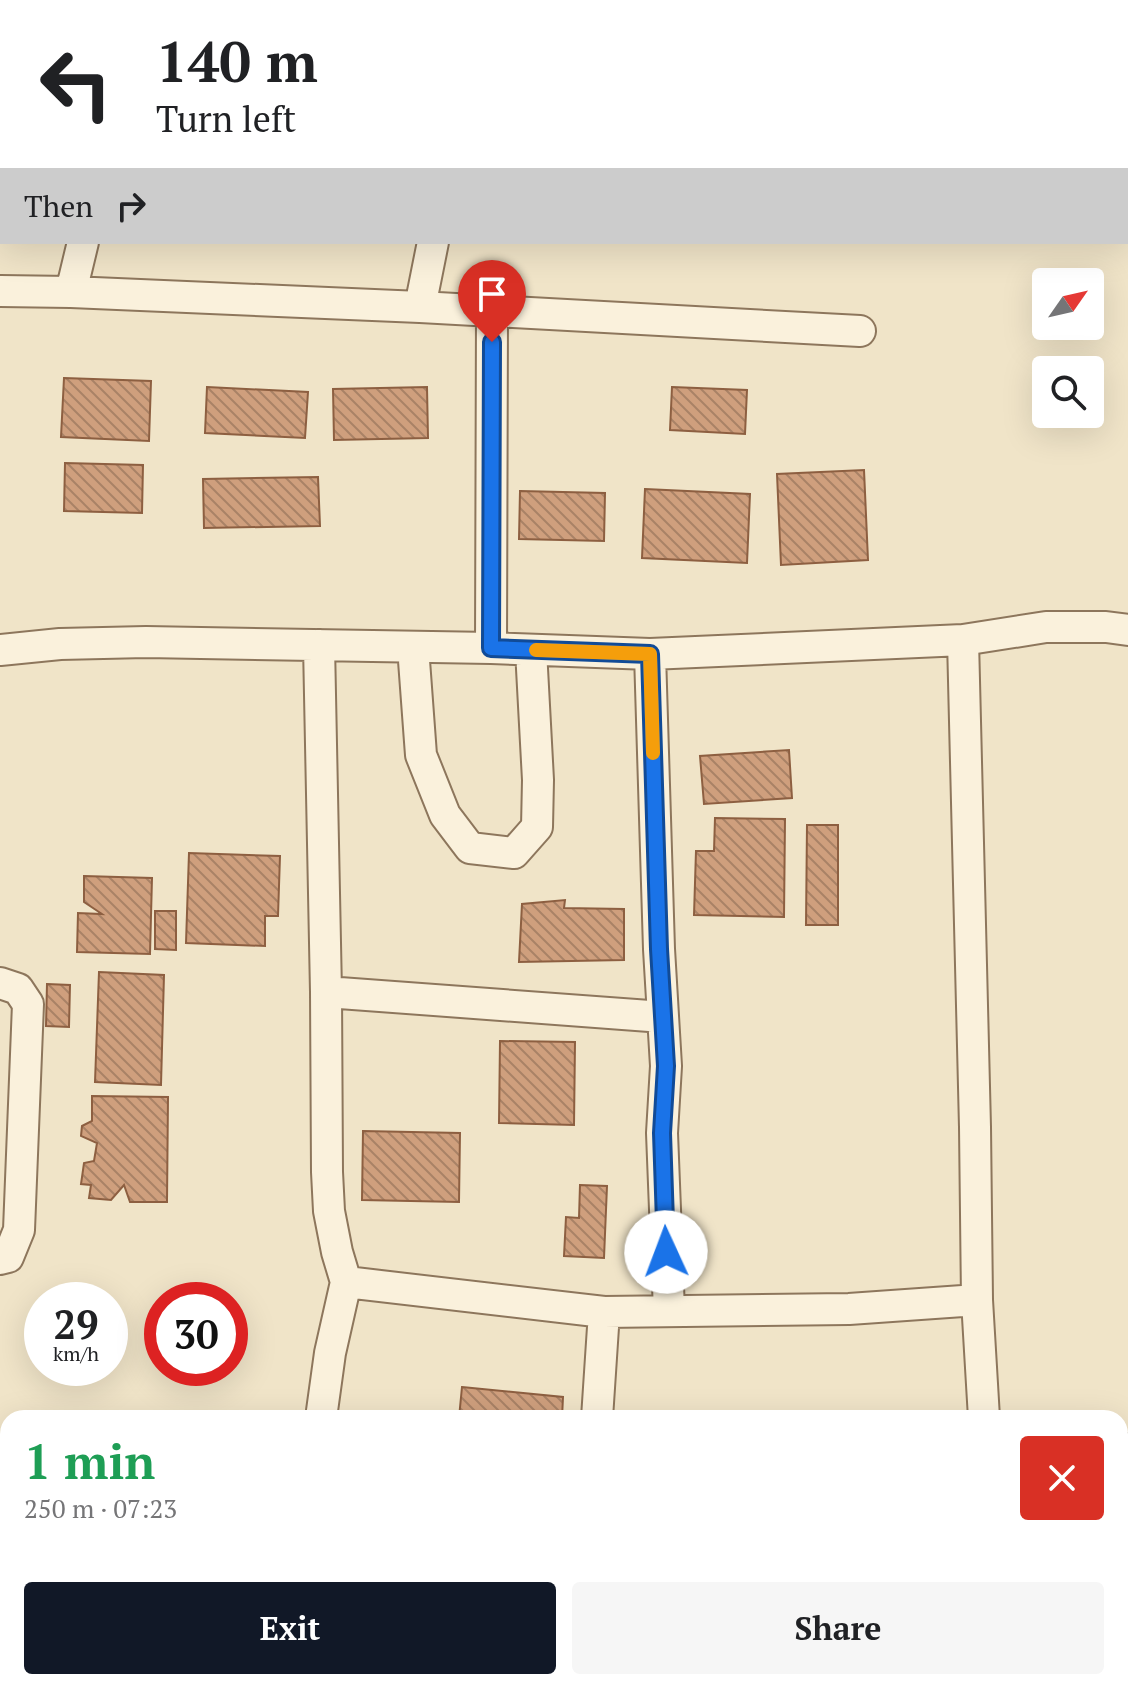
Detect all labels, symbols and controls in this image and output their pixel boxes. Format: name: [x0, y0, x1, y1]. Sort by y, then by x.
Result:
text: 140 m: [156, 24, 318, 98]
icon: left: [24, 32, 128, 136]
text: Turn left: [156, 95, 296, 142]
icon: right: [109, 184, 153, 228]
text: Then: [24, 186, 93, 226]
pin: [458, 260, 526, 342]
north arrow: [1032, 268, 1104, 340]
map controls: [1032, 268, 1104, 428]
icon: arrive: [470, 272, 514, 316]
button: search: [1032, 356, 1104, 428]
position arrow: [624, 1210, 708, 1294]
speed limit sign: 30: [144, 1282, 248, 1386]
text: 29: [53, 1297, 99, 1350]
text: km/h: [53, 1340, 99, 1367]
text: 1 min: [24, 1429, 155, 1493]
button: close: [1020, 1436, 1104, 1520]
text: 250 m · 07:23: [24, 1491, 177, 1525]
button: Exit: [24, 1582, 556, 1674]
button: Share: [572, 1582, 1104, 1674]

